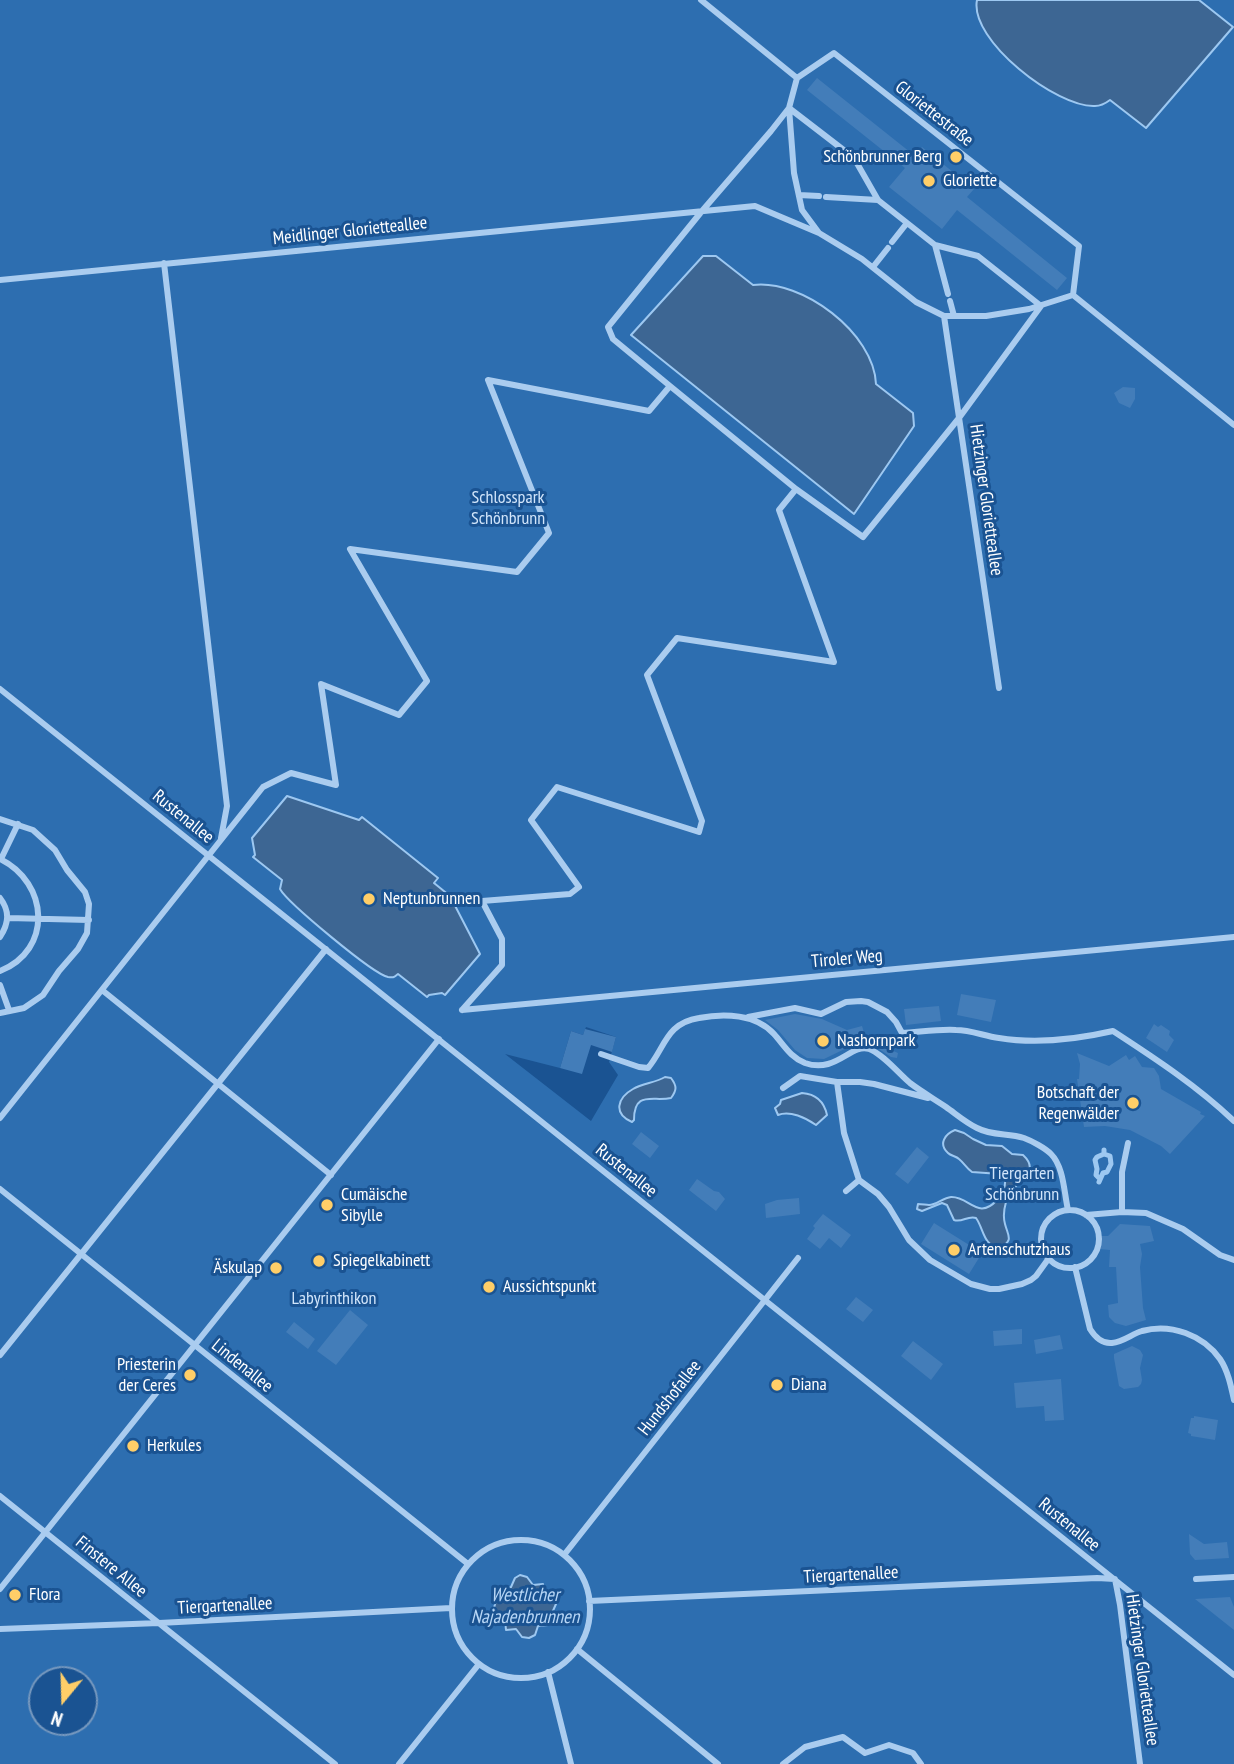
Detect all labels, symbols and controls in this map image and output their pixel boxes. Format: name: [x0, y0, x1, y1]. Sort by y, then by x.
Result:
street label: Gloriettestraße: [890, 77, 978, 151]
place label: Schönbrunner Berg: [823, 146, 942, 168]
marker: Schönbrunner Berg: [948, 149, 964, 165]
place label: Gloriette: [943, 170, 997, 192]
marker: Gloriette: [921, 173, 937, 189]
street label: Meidlinger Glorietteallee: [272, 212, 428, 250]
street label: Hietzinger Glorietteallee: [965, 423, 1007, 577]
park label: Schlosspark Schönbrunn: [471, 487, 545, 530]
street label: Rustenallee: [148, 786, 218, 848]
place label: Neptunbrunnen: [383, 888, 480, 910]
marker: Neptunbrunnen: [361, 891, 377, 907]
street label: Tiroler Weg: [810, 945, 884, 973]
place label: Nashornpark: [837, 1030, 915, 1052]
marker: Nashornpark: [815, 1033, 831, 1049]
place label: Botschaft der Regenwälder: [1037, 1082, 1119, 1124]
marker: Botschaft der Regenwälder: [1125, 1095, 1141, 1111]
street label: Rustenallee: [591, 1140, 661, 1202]
park label: Tiergarten Schönbrunn: [985, 1163, 1059, 1206]
place label: Cumäische Sibylle: [341, 1184, 407, 1226]
marker: Cumäische Sibylle: [319, 1197, 335, 1213]
place label: Artenschutzhaus: [968, 1239, 1071, 1261]
marker: Artenschutzhaus: [946, 1242, 962, 1258]
place label: Spiegelkabinett: [333, 1250, 430, 1272]
marker: Spiegelkabinett: [311, 1253, 327, 1269]
place label: Äskulap: [213, 1257, 262, 1279]
marker: Äskulap: [268, 1260, 284, 1276]
place label: Aussichtspunkt: [503, 1276, 596, 1298]
marker: Aussichtspunkt: [481, 1279, 497, 1295]
park label: Labyrinthikon: [292, 1288, 376, 1310]
street label: Lindenallee: [207, 1335, 277, 1397]
place label: Priesterin der Ceres: [117, 1354, 176, 1396]
street label: Hundshofallee: [634, 1356, 706, 1440]
marker: Priesterin der Ceres: [182, 1367, 198, 1383]
place label: Diana: [791, 1374, 827, 1396]
marker: Diana: [769, 1377, 785, 1393]
place label: Herkules: [147, 1435, 202, 1457]
marker: Herkules: [125, 1438, 141, 1454]
street label: Rustenallee: [1034, 1494, 1104, 1556]
street label: Finstere Allee: [71, 1532, 151, 1602]
street label: Tiergartenallee: [803, 1562, 899, 1588]
place label: Flora: [29, 1584, 61, 1606]
water label: Westlicher Najadenbrunnen: [471, 1585, 579, 1629]
marker: Flora: [7, 1587, 23, 1603]
street label: Tiergartenallee: [177, 1593, 273, 1619]
street label: Hietzinger Glorietteallee: [1121, 1593, 1163, 1747]
north arrow: [28, 1666, 98, 1736]
text: N: [48, 1706, 66, 1732]

